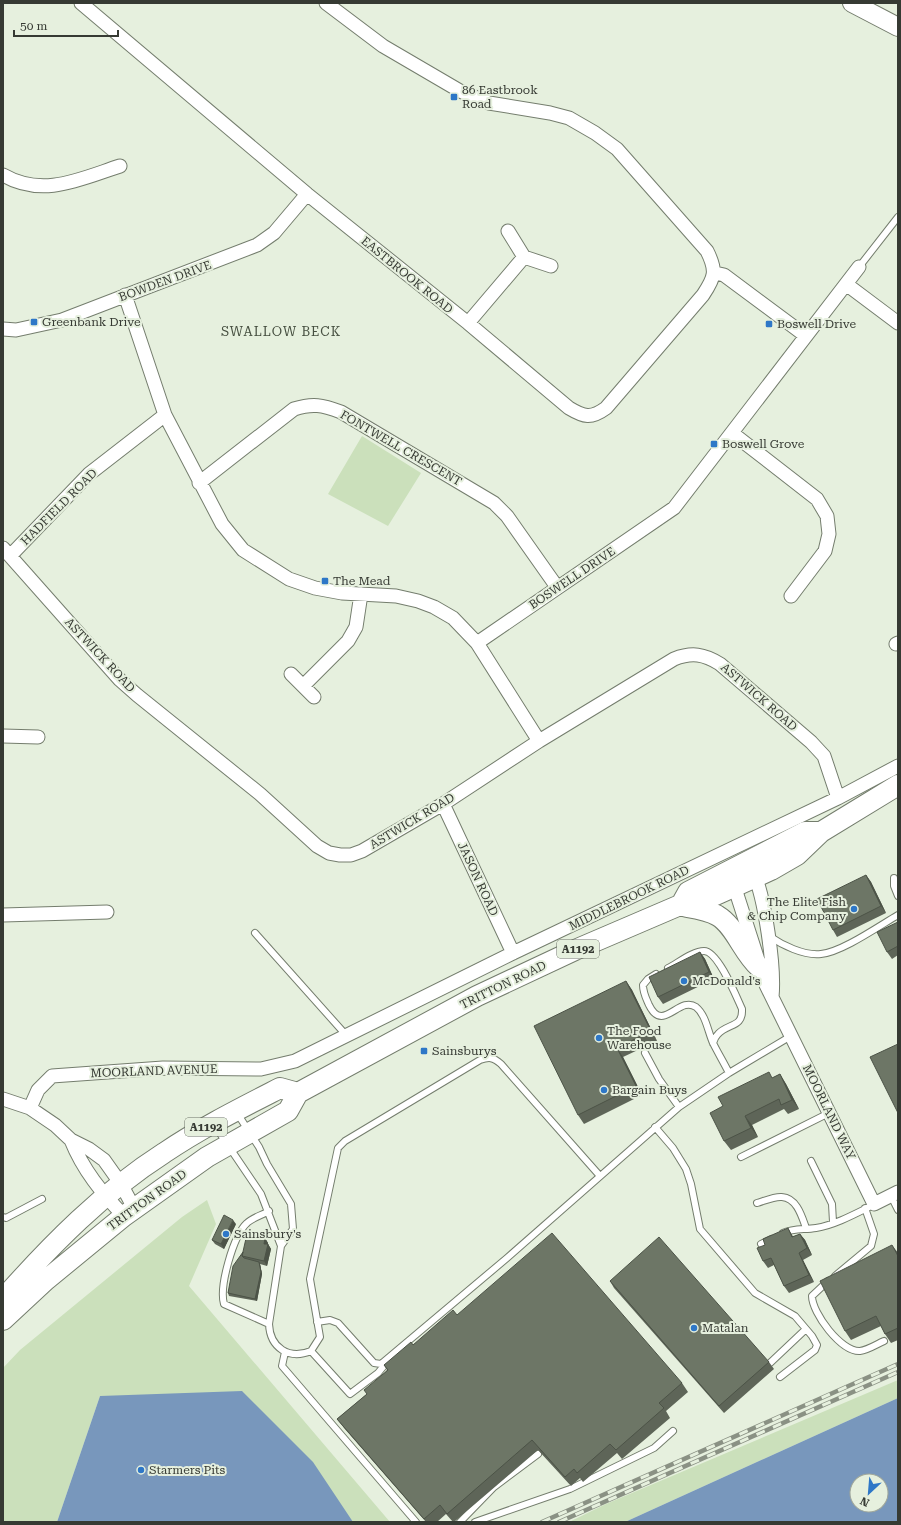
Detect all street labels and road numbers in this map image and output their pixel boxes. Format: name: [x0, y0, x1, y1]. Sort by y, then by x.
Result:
street label: EASTBROOK ROAD: [358, 234, 456, 316]
street label: BOWDEN DRIVE: [117, 258, 213, 304]
street label: FONTWELL CRESCENT: [338, 407, 464, 489]
street label: HADFIELD ROAD: [18, 466, 100, 548]
street label: BOSWELL DRIVE: [526, 544, 618, 612]
street label: ASTWICK ROAD: [62, 615, 138, 695]
street label: ASTWICK ROAD: [718, 660, 800, 734]
street label: ASTWICK ROAD: [367, 790, 457, 852]
street label: JASON ROAD: [455, 840, 501, 918]
street label: MIDDLEBROOK ROAD: [567, 863, 691, 933]
road number: A1192: [557, 940, 599, 958]
street label: TRITTON ROAD: [458, 958, 548, 1012]
street label: MOORLAND AVENUE: [90, 1062, 218, 1080]
street label: MOORLAND WAY: [800, 1062, 859, 1163]
road number: A1192: [185, 1118, 227, 1136]
street label: TRITTON ROAD: [105, 1167, 189, 1233]

